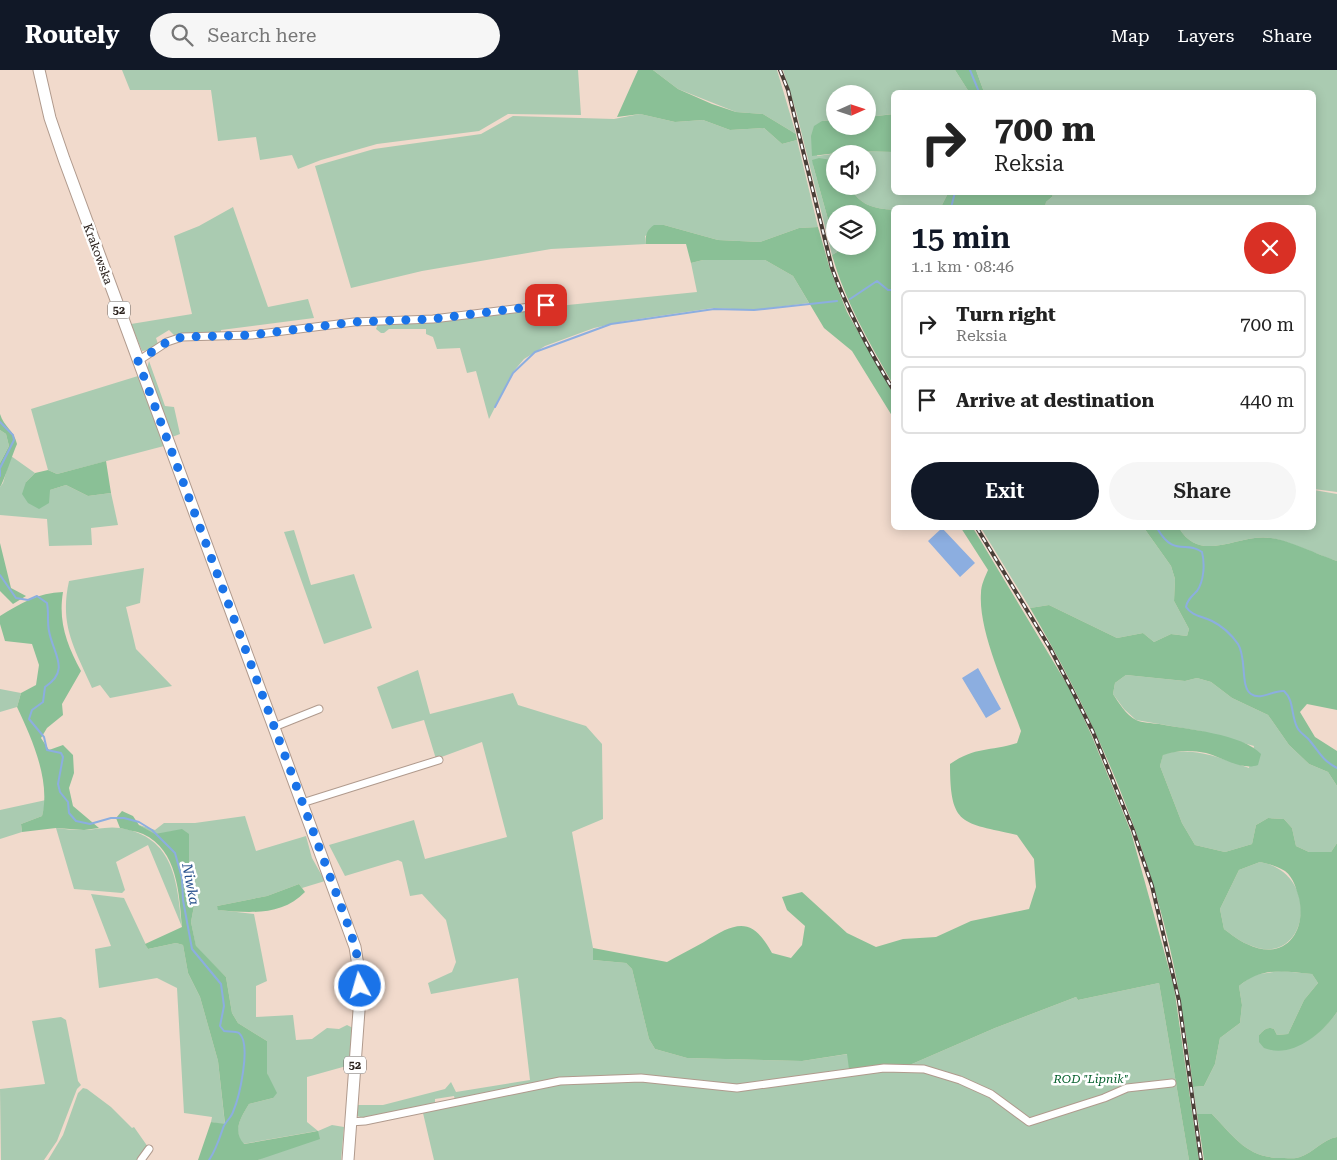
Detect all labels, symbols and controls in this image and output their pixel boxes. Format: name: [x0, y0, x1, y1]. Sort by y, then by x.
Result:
search box: [150, 13, 500, 58]
text: Routely: [25, 21, 120, 49]
icon: search: [168, 21, 196, 49]
text: Search here: [208, 24, 316, 47]
text: Map: [1111, 25, 1150, 46]
text: Layers: [1178, 25, 1234, 46]
text: Share: [1262, 25, 1312, 46]
north arrow: [826, 85, 876, 135]
map controls: [826, 85, 876, 255]
text: 700 m: [994, 109, 1095, 150]
icon: right: [911, 110, 976, 175]
button: sound: [826, 145, 876, 195]
text: Reksia: [994, 151, 1064, 176]
button: layers: [826, 205, 876, 255]
text: 15 min: [911, 220, 1010, 255]
street label: Krakowska: [81, 222, 116, 287]
button: close: [1244, 222, 1296, 274]
text: 1.1 km · 08:46: [911, 257, 1014, 276]
pin: [525, 284, 567, 326]
icon: arrive: [532, 291, 560, 319]
road number: 52: [108, 302, 130, 318]
text: Turn right: [956, 303, 1056, 326]
icon: right: [913, 310, 941, 338]
text: 700 m: [1240, 313, 1294, 336]
text: Reksia: [956, 326, 1007, 345]
icon: arrive: [913, 386, 941, 414]
text: Arrive at destination: [956, 389, 1154, 412]
text: 440 m: [1240, 389, 1294, 412]
button: Exit: [911, 462, 1099, 520]
button: Share: [1109, 462, 1296, 520]
water label: Niwka: [179, 861, 203, 906]
position arrow: [333, 959, 385, 1011]
road number: 52: [344, 1056, 366, 1074]
park label: ROD "Lipnik": [1052, 1072, 1129, 1086]

